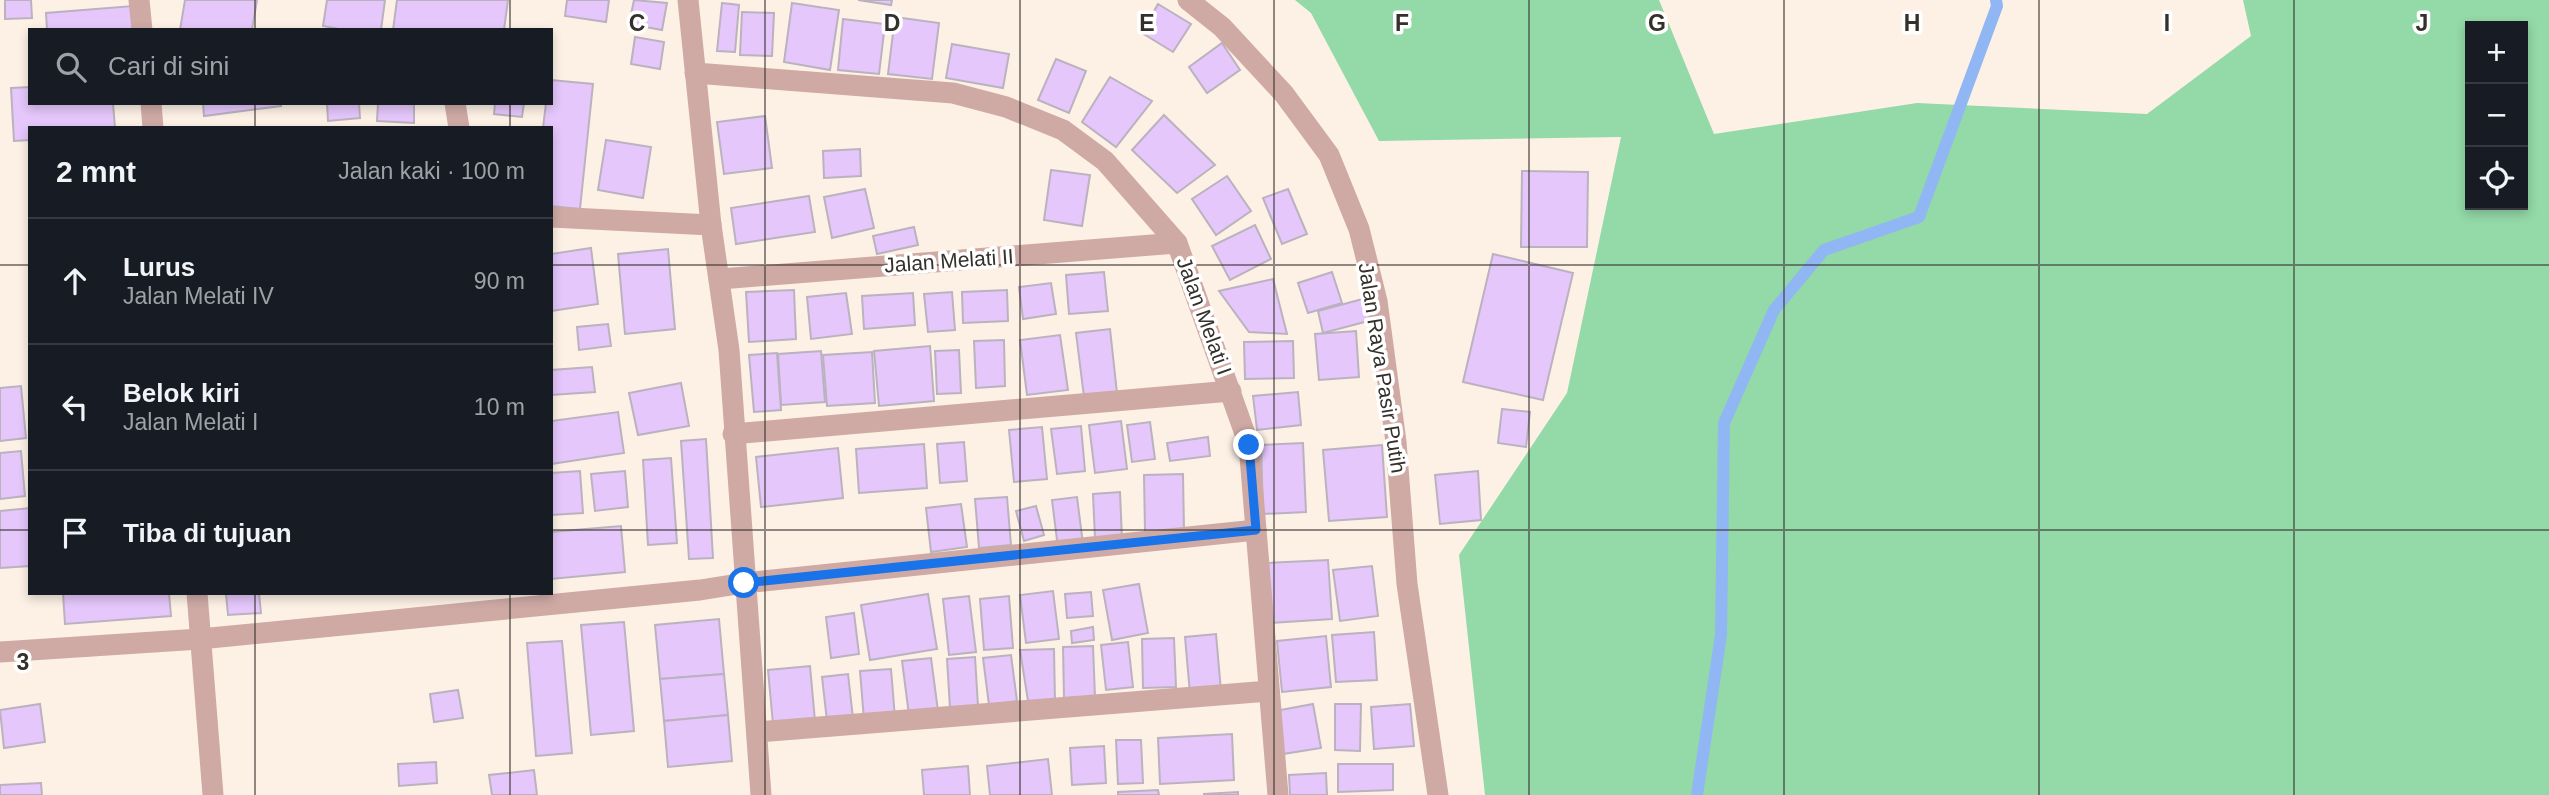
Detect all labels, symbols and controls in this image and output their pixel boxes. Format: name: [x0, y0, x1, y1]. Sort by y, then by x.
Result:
text: C: [629, 10, 645, 36]
text: D: [884, 10, 900, 36]
text: E: [1139, 10, 1155, 36]
text: F: [1395, 10, 1409, 36]
text: G: [1648, 10, 1666, 36]
text: H: [1904, 10, 1920, 36]
text: I: [2164, 10, 2170, 36]
text: J: [2416, 10, 2428, 36]
map controls: [2465, 21, 2528, 210]
button: +: [2465, 21, 2528, 84]
search box: [28, 28, 553, 105]
icon: search: [52, 48, 90, 86]
text: Cari di sini: [108, 51, 229, 81]
button: −: [2465, 84, 2528, 147]
button: locate: [2465, 147, 2528, 210]
text: 2 mnt: [56, 155, 136, 188]
text: Jalan kaki · 100 m: [338, 158, 525, 184]
street label: Jalan Melati II: [884, 245, 1014, 276]
text: Lurus: [123, 252, 195, 282]
street label: Jalan Melati I: [1173, 254, 1236, 378]
street label: Jalan Raya Pasir Putih: [1355, 261, 1410, 475]
icon: ahead: [56, 262, 94, 300]
text: 90 m: [474, 268, 525, 294]
text: Jalan Melati IV: [123, 283, 274, 309]
text: Belok kiri: [123, 378, 240, 408]
icon: left: [56, 388, 94, 426]
text: 10 m: [474, 394, 525, 420]
text: Jalan Melati I: [123, 409, 259, 435]
route end: [1233, 429, 1264, 460]
icon: arrive: [56, 514, 94, 552]
text: Tiba di tujuan: [123, 518, 292, 548]
route start: [728, 567, 759, 598]
text: 3: [17, 649, 29, 675]

